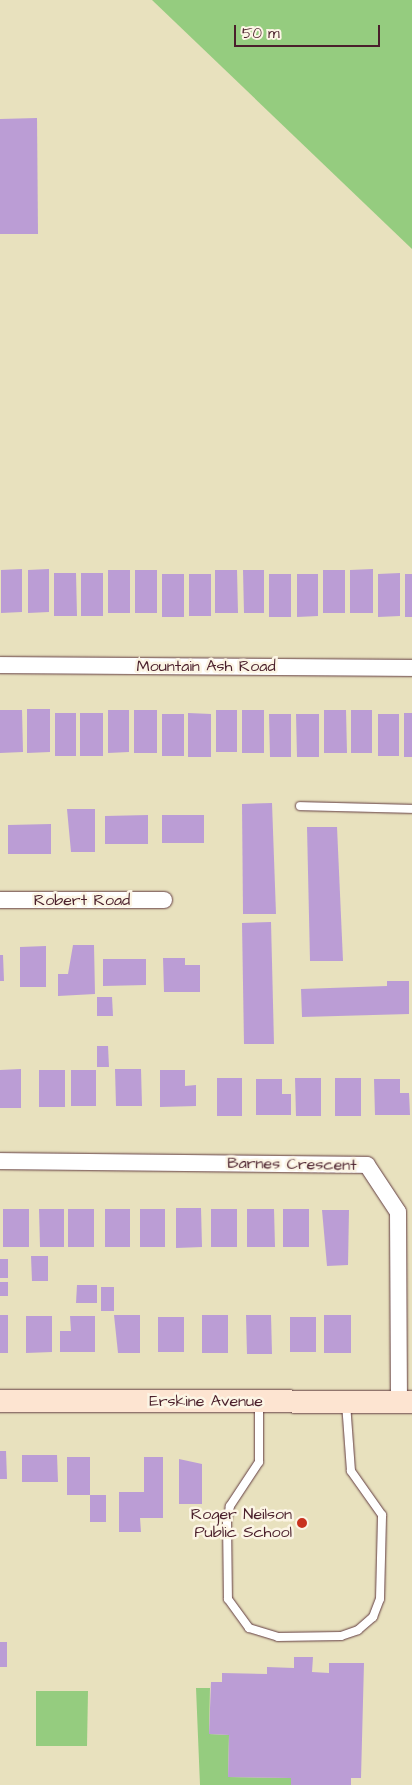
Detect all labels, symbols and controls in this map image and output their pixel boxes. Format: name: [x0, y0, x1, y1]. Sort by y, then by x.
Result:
scale bar: [237, 15, 383, 47]
text: 50 m: [242, 23, 280, 44]
street label: Mountain Ash Road: [136, 656, 276, 676]
street label: Robert Road: [34, 890, 130, 910]
street label: Barnes Crescent: [227, 1153, 357, 1175]
street label: Erskine Avenue: [149, 1391, 263, 1411]
place label: Roger Neilson Public School: [191, 1504, 292, 1542]
marker: Roger Neilson Public School: [296, 1517, 308, 1529]

